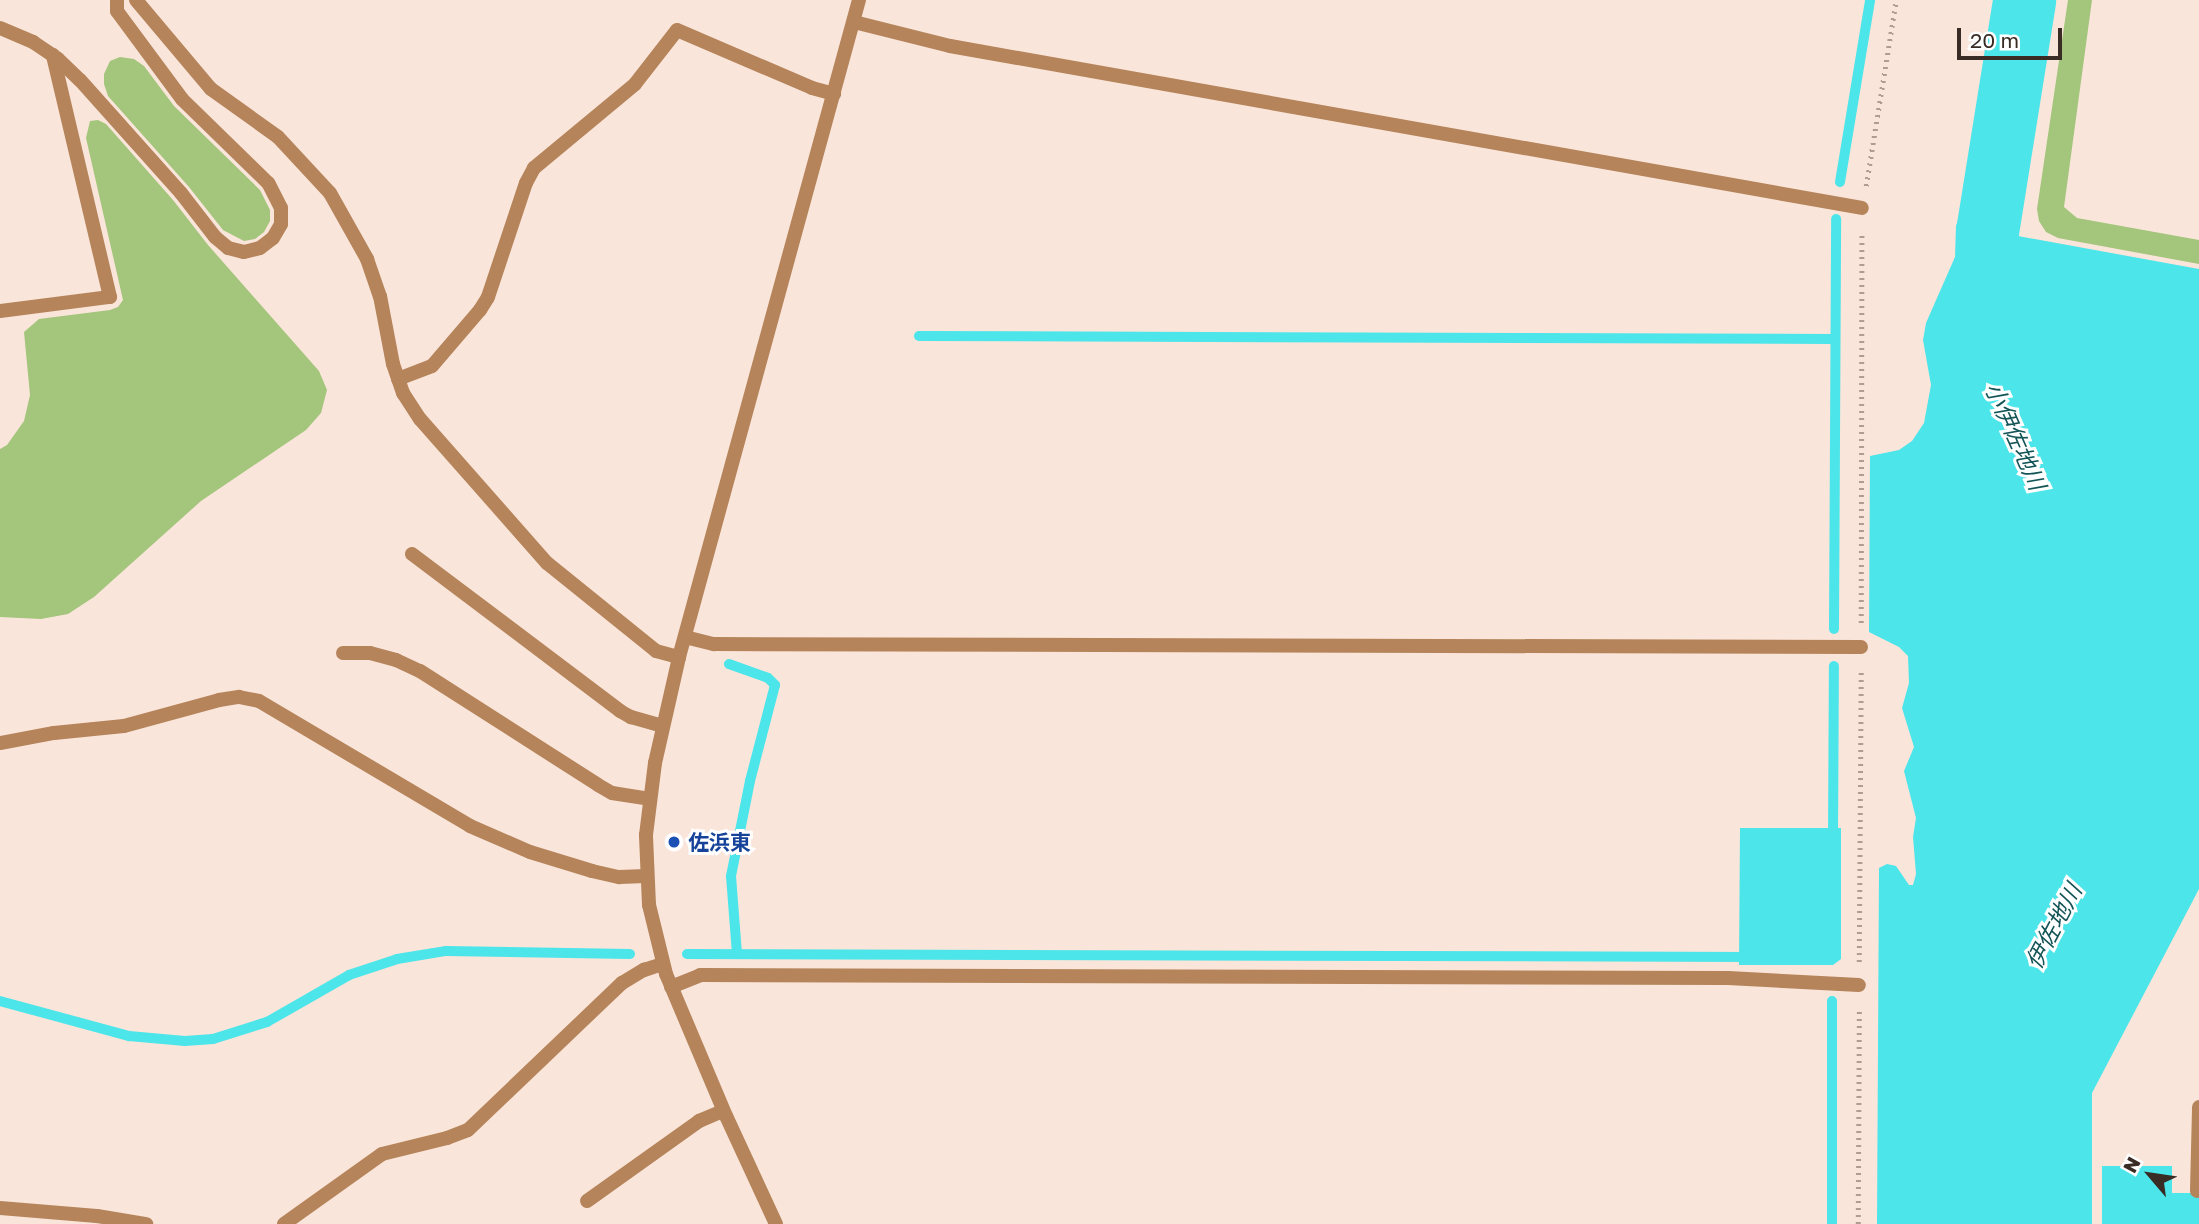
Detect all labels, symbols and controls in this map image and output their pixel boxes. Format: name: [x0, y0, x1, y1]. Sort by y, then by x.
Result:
scale bar: [1961, 14, 2066, 58]
text: 20 m: [1970, 27, 2019, 53]
water label: 小伊佐地川: [1980, 378, 2052, 494]
place label: 佐浜東: [688, 829, 751, 855]
marker: 佐浜東: [666, 834, 682, 850]
water label: 伊佐地川: [2019, 879, 2087, 973]
north arrow: [2115, 1140, 2185, 1210]
text: N: [2118, 1153, 2145, 1176]

